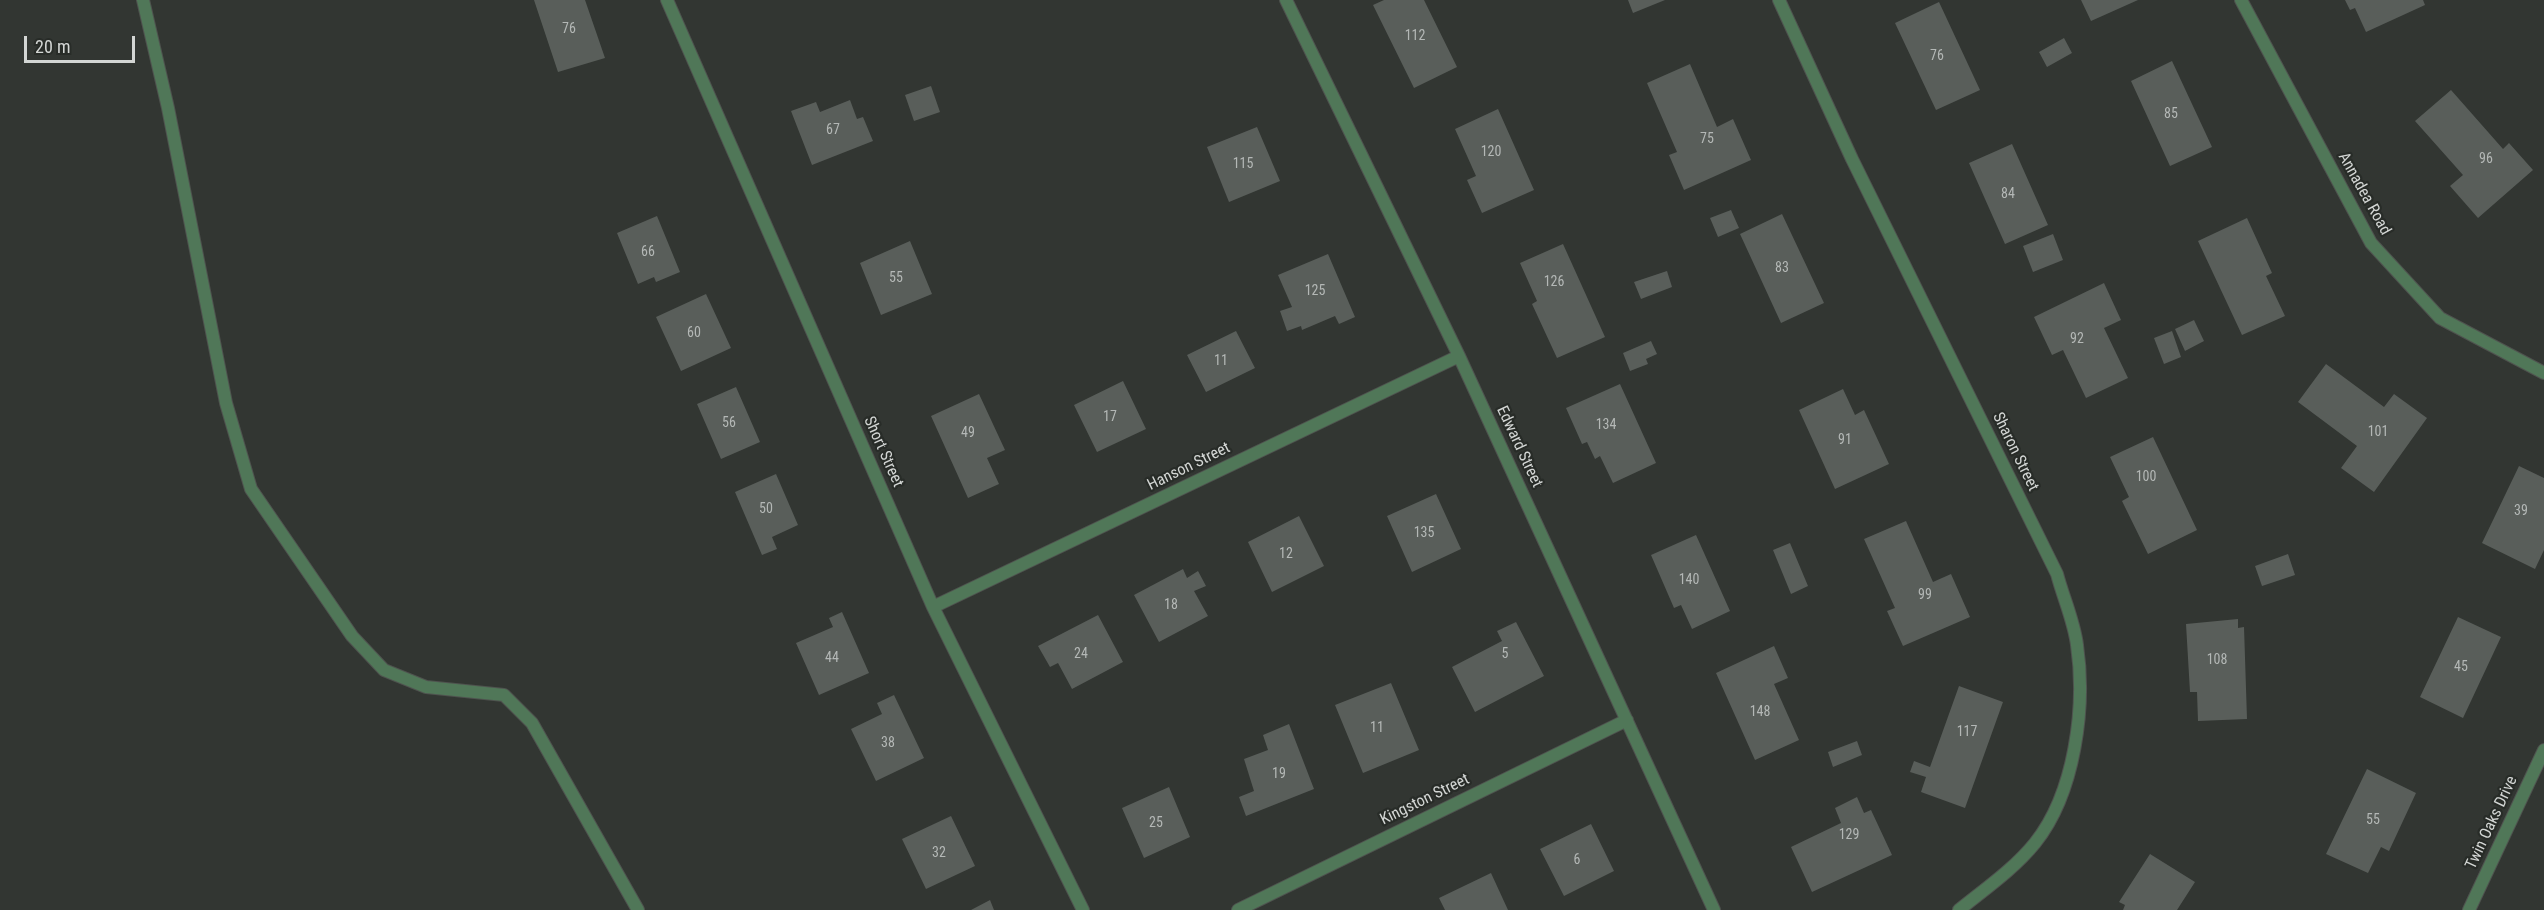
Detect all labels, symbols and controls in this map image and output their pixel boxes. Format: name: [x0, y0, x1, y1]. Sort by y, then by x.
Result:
house number: 76: [562, 21, 576, 37]
scale bar: [27, 24, 138, 62]
house number: 112: [1405, 28, 1425, 44]
text: 20 m: [35, 36, 70, 57]
house number: 76: [1930, 48, 1944, 64]
house number: 85: [2164, 106, 2178, 122]
house number: 67: [826, 122, 840, 138]
house number: 75: [1700, 131, 1714, 147]
house number: 120: [1481, 144, 1501, 160]
street label: Annadea Road: [2333, 149, 2395, 239]
house number: 96: [2479, 151, 2493, 167]
house number: 115: [1233, 156, 1253, 172]
house number: 84: [2001, 186, 2015, 202]
house number: 66: [641, 244, 655, 260]
house number: 83: [1775, 260, 1789, 276]
house number: 55: [889, 270, 903, 286]
house number: 126: [1544, 274, 1564, 290]
house number: 125: [1305, 283, 1325, 299]
house number: 60: [687, 325, 701, 341]
house number: 92: [2070, 331, 2084, 347]
house number: 11: [1214, 353, 1228, 369]
street label: Edward Street: [1492, 403, 1546, 491]
house number: 17: [1103, 409, 1117, 425]
street label: Sharon Street: [1988, 409, 2042, 495]
street label: Short Street: [859, 414, 907, 490]
house number: 56: [722, 415, 736, 431]
house number: 134: [1596, 417, 1616, 433]
house number: 101: [2368, 424, 2388, 440]
house number: 49: [961, 425, 975, 441]
house number: 91: [1838, 432, 1852, 448]
street label: Hanson Street: [1145, 439, 1233, 495]
house number: 100: [2136, 469, 2156, 485]
house number: 50: [759, 501, 773, 517]
house number: 39: [2514, 503, 2528, 519]
house number: 135: [1414, 525, 1434, 541]
house number: 12: [1279, 546, 1293, 562]
house number: 140: [1679, 572, 1699, 588]
house number: 99: [1918, 587, 1932, 603]
house number: 18: [1164, 597, 1178, 613]
house number: 24: [1074, 646, 1088, 662]
house number: 5: [1502, 646, 1508, 662]
house number: 44: [825, 650, 839, 666]
house number: 108: [2207, 652, 2227, 668]
house number: 45: [2454, 659, 2468, 675]
house number: 148: [1750, 704, 1770, 720]
house number: 11: [1370, 720, 1384, 736]
house number: 117: [1957, 724, 1977, 740]
house number: 38: [881, 735, 895, 751]
house number: 19: [1272, 766, 1286, 782]
street label: Kingston Street: [1377, 770, 1473, 830]
street label: Twin Oaks Drive: [2462, 773, 2522, 873]
house number: 55: [2366, 812, 2380, 828]
house number: 25: [1149, 815, 1163, 831]
house number: 129: [1839, 827, 1859, 843]
house number: 32: [932, 845, 946, 861]
house number: 6: [1574, 852, 1580, 868]

